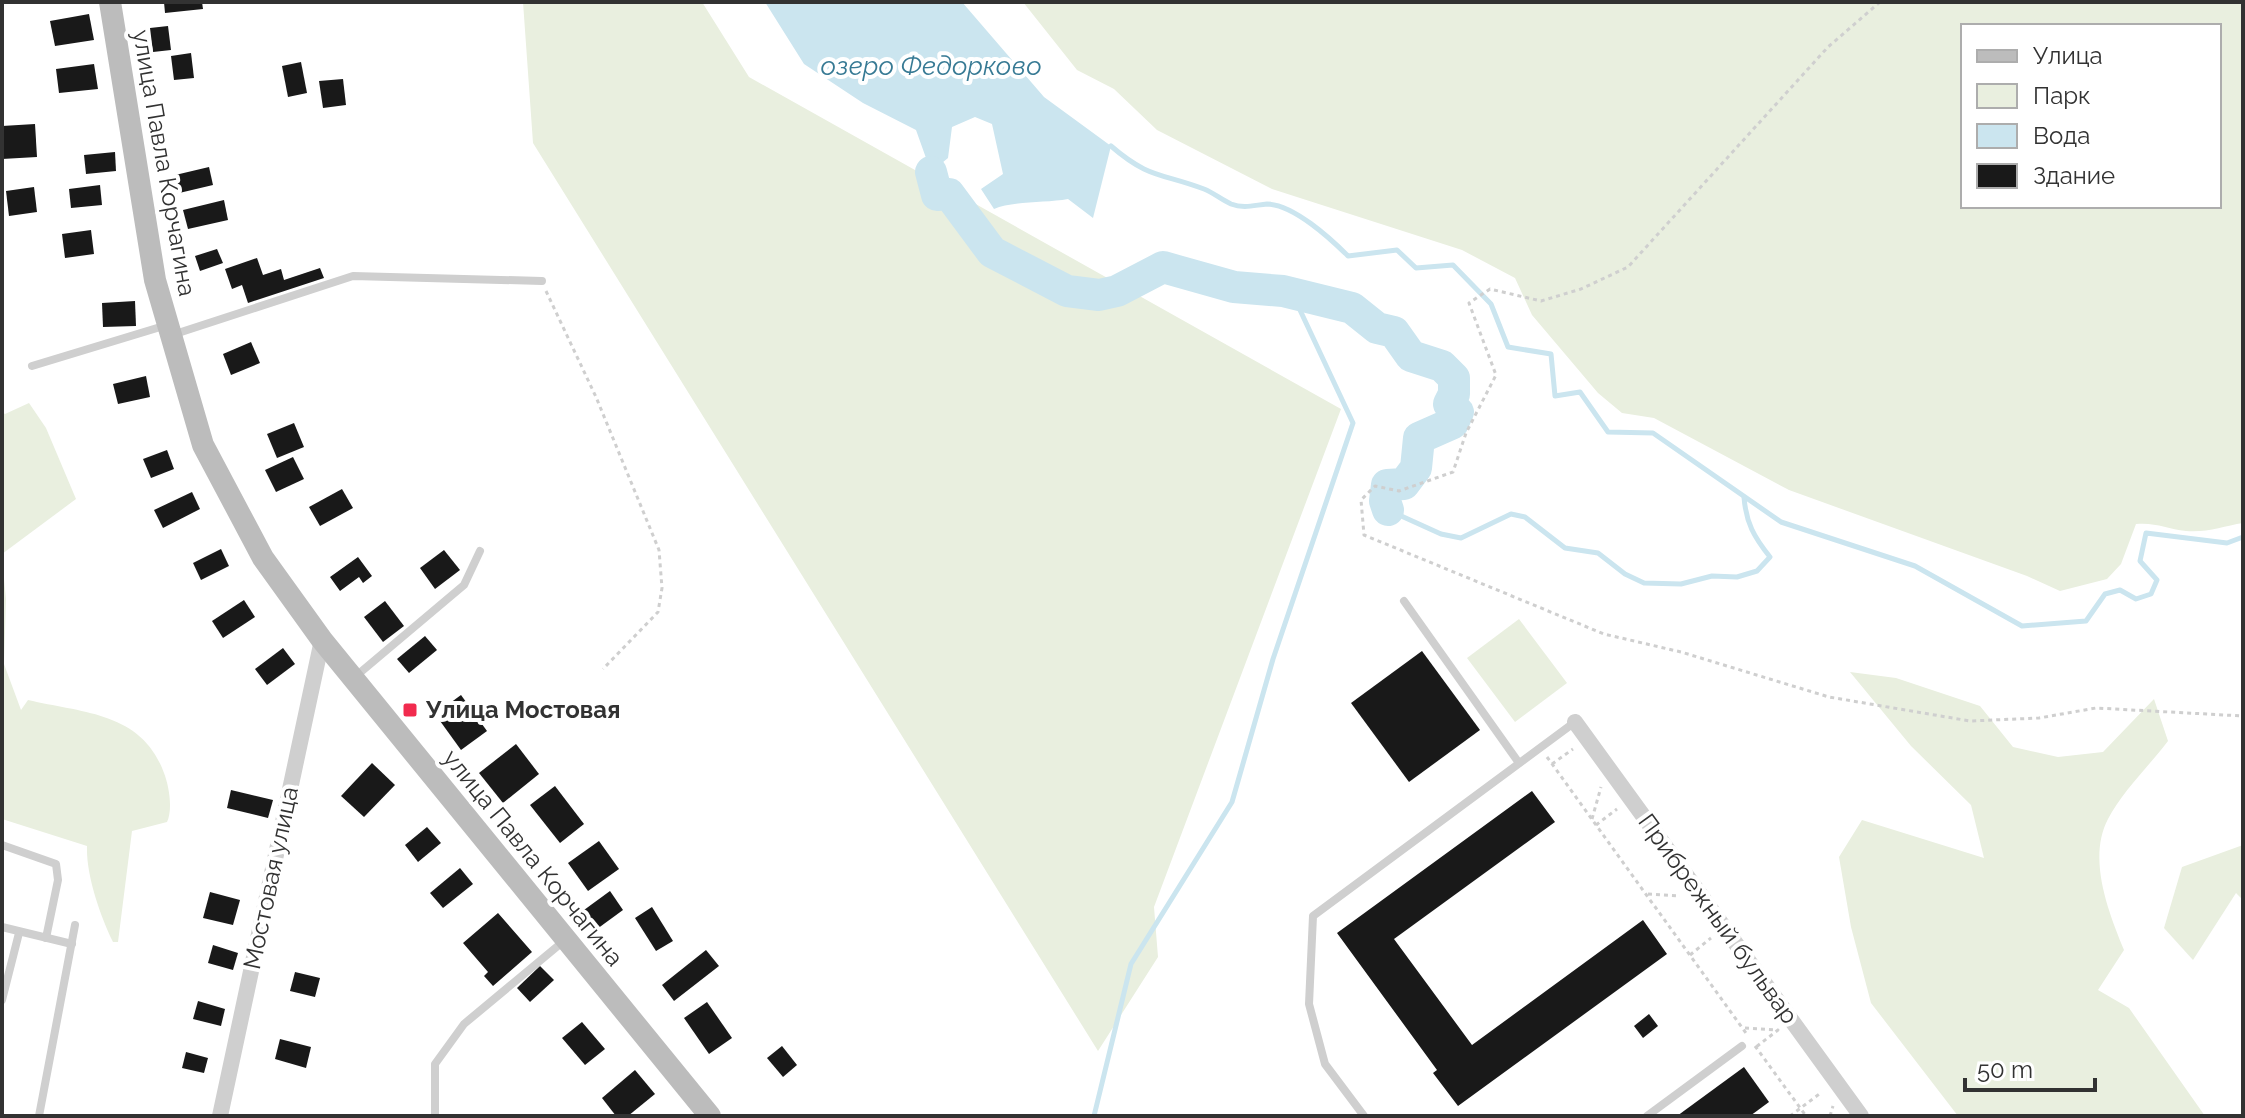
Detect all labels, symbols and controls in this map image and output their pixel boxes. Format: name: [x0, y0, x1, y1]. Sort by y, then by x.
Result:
legend: [1961, 24, 2221, 208]
street label: улица Павла Корчагина: [127, 27, 202, 298]
text: Улица: [2033, 41, 2103, 70]
water label: озеро Федорково: [820, 51, 1042, 81]
text: Парк: [2033, 81, 2091, 110]
text: Вода: [2033, 121, 2090, 150]
text: Здание: [2033, 161, 2115, 190]
place label: Улица Мостовая: [425, 695, 621, 724]
marker: Улица Мостовая: [401, 701, 419, 719]
street label: улица Павла Корчагина: [437, 744, 630, 972]
street label: Мостовая улица: [237, 784, 304, 972]
street label: Прибрежный бульвар: [1632, 808, 1804, 1029]
scale bar: [1965, 1042, 2095, 1092]
text: 50 m: [1977, 1055, 2033, 1084]

